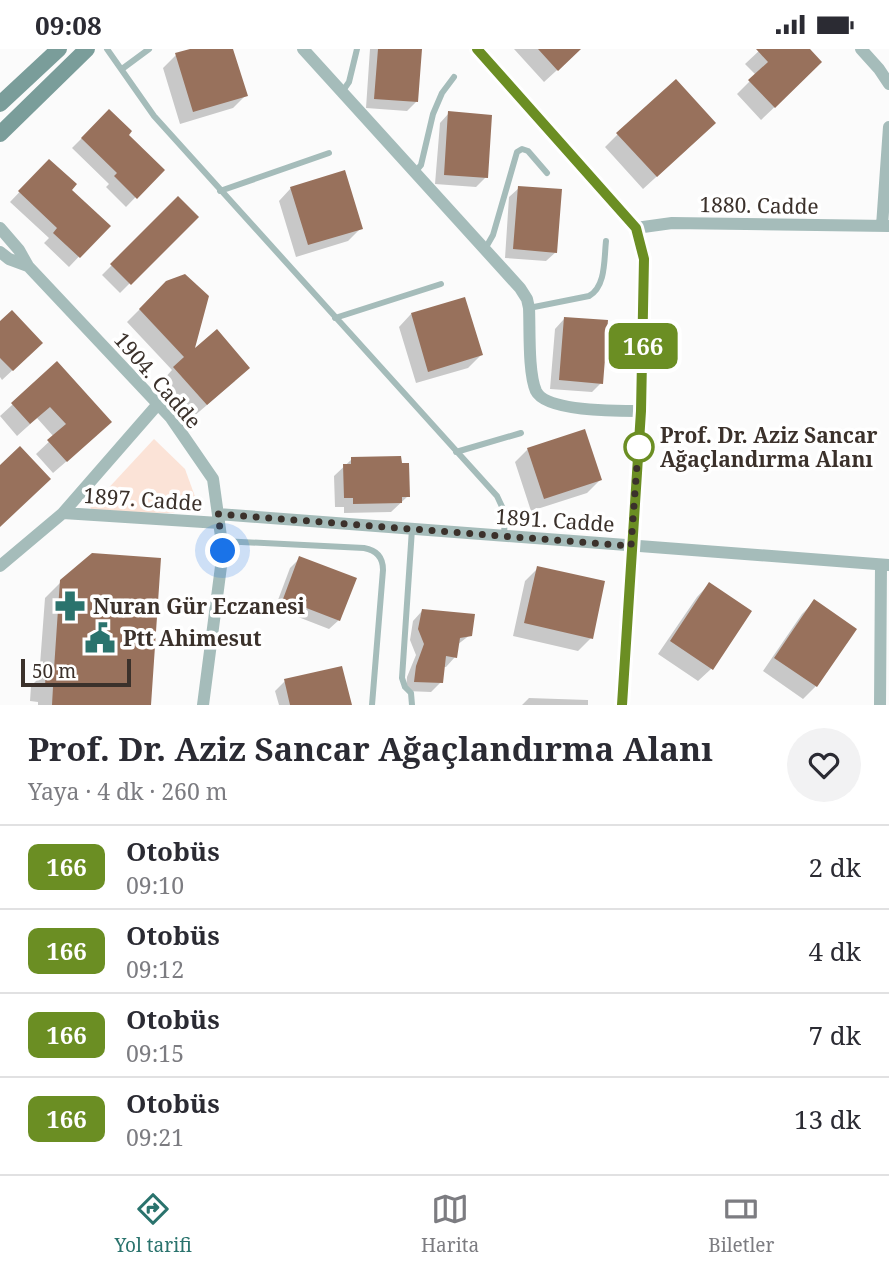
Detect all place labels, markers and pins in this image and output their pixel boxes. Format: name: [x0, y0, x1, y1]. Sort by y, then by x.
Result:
place label: Prof. Dr. Aziz Sancar Ağaçlandırma Alanı: [660, 421, 878, 473]
marker: Prof. Dr. Aziz Sancar Ağaçlandırma Alanı: [624, 432, 654, 462]
pharmacy icon: Nuran Gür Eczanesi: [53, 589, 87, 623]
place label: Nuran Gür Eczanesi: [93, 592, 305, 620]
public building icon: Ptt Ahimesut: [83, 621, 117, 655]
place label: Ptt Ahimesut: [123, 624, 262, 652]

